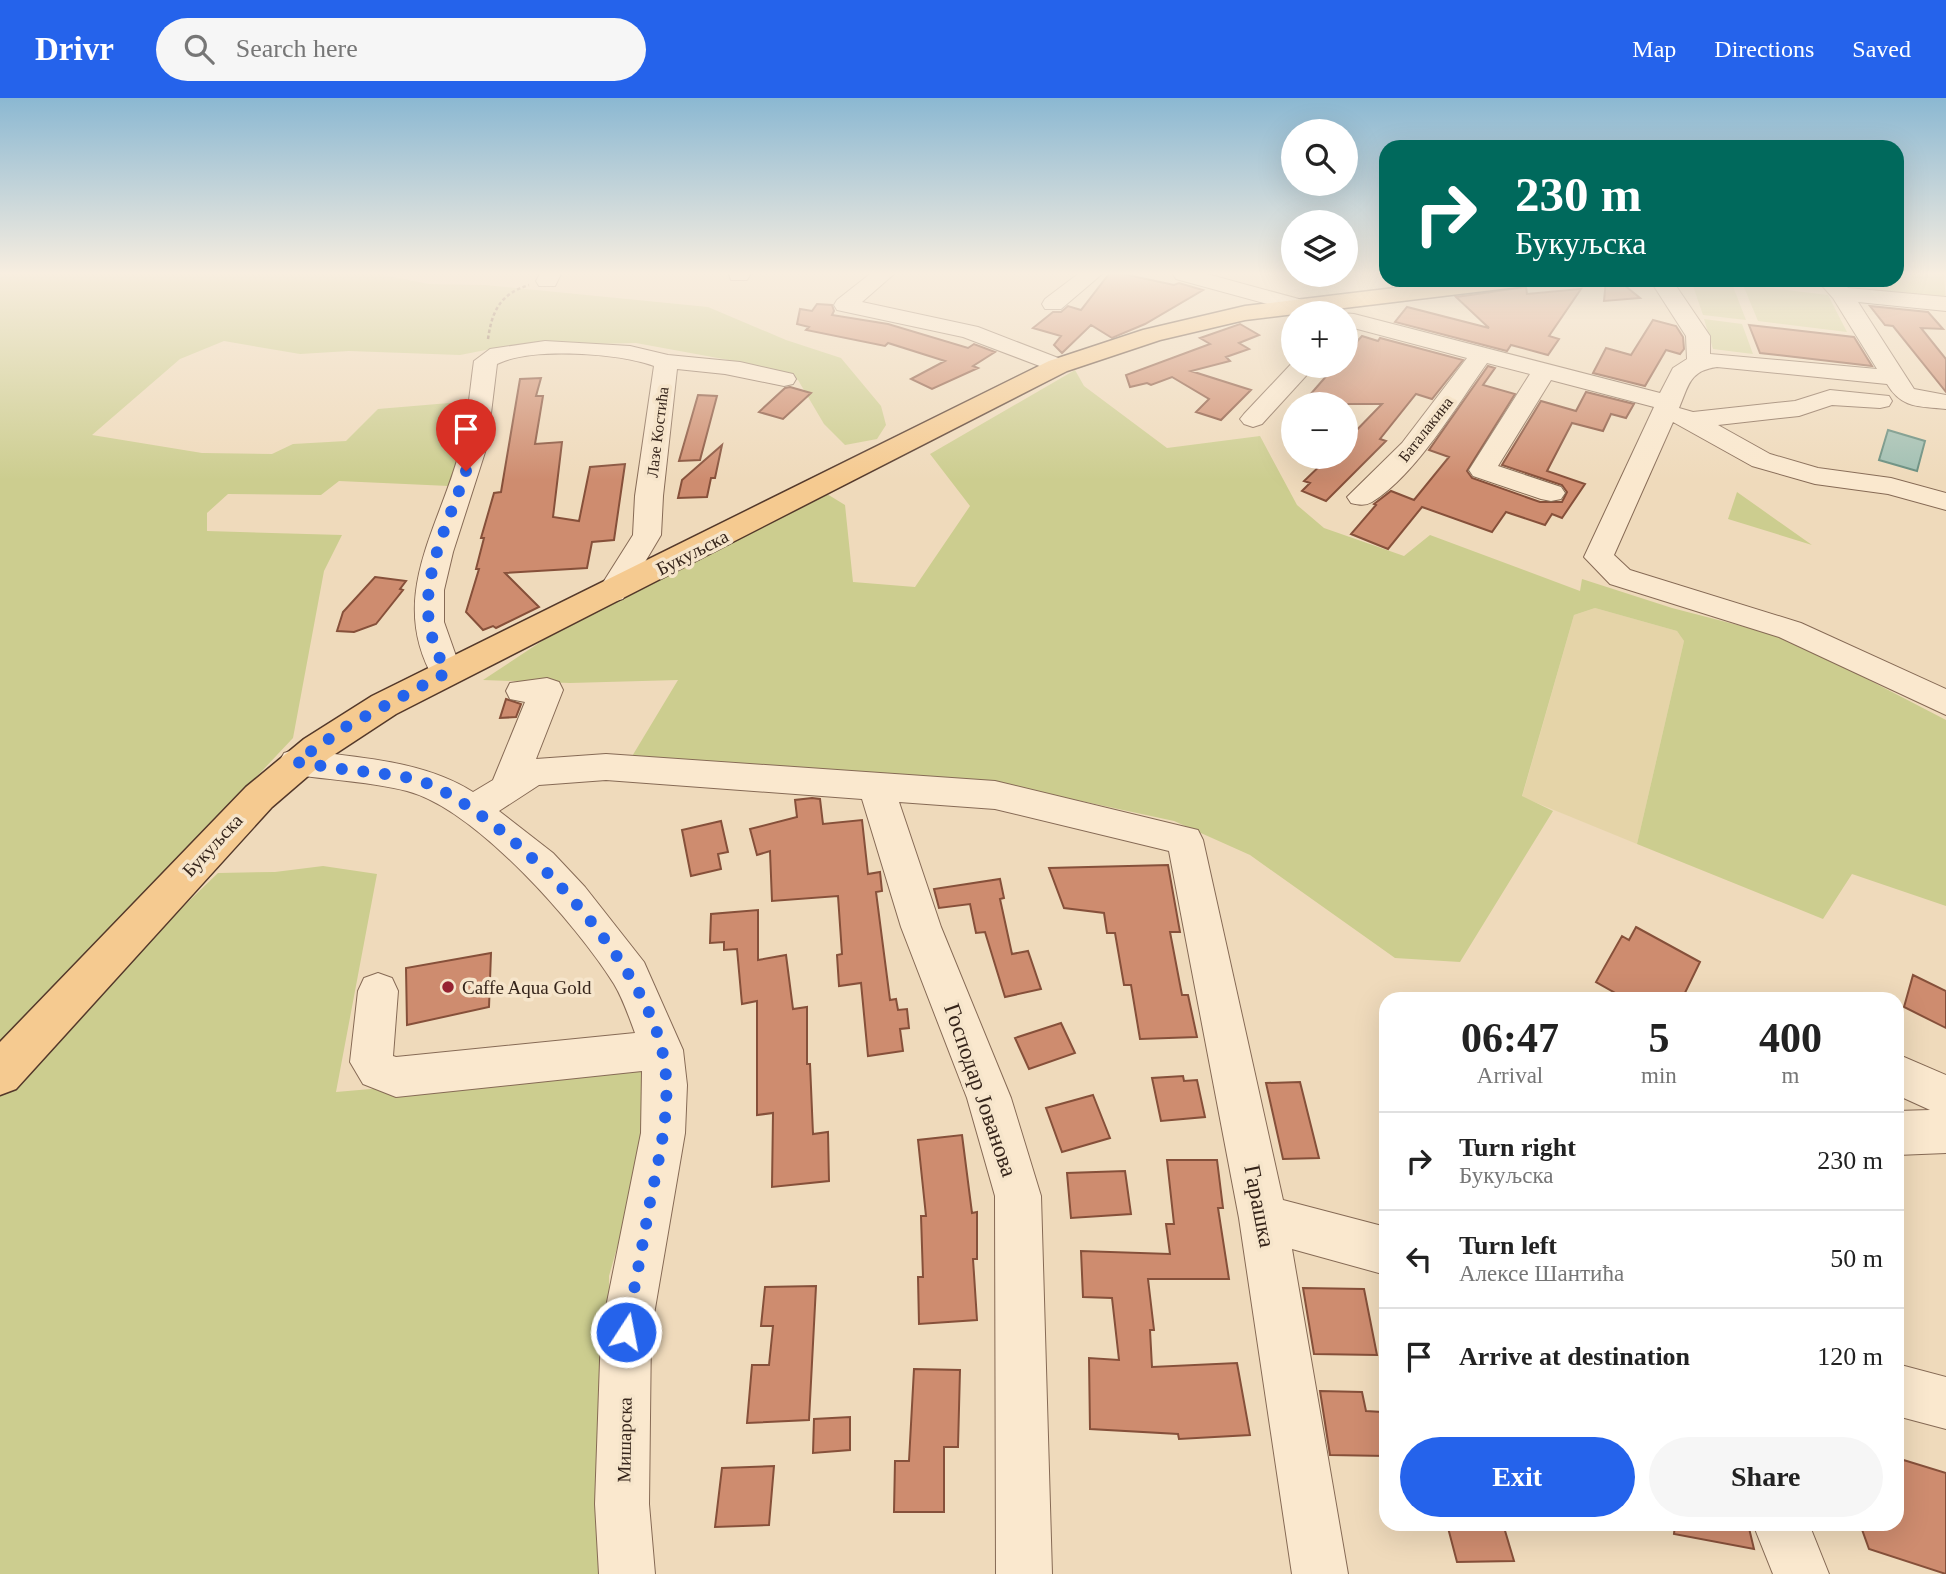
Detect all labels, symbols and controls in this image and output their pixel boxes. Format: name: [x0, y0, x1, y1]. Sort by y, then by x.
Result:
search box: [156, 18, 646, 81]
icon: search: [180, 30, 218, 68]
text: Drivr: [35, 31, 114, 67]
text: Search here: [236, 34, 358, 63]
text: Map: [1632, 36, 1676, 62]
text: Directions: [1714, 36, 1814, 62]
text: Saved: [1852, 36, 1911, 62]
map controls: [1281, 119, 1358, 469]
button: search: [1281, 119, 1358, 196]
text: 230 m: [1515, 167, 1642, 222]
icon: right: [1400, 168, 1491, 259]
button: layers: [1281, 210, 1358, 287]
text: Букуљска: [1515, 225, 1646, 261]
button: +: [1281, 301, 1358, 378]
street label: Лазе Костића: [643, 386, 672, 478]
button: −: [1281, 392, 1358, 469]
street label: Баталакина: [1395, 394, 1456, 465]
pin: [436, 399, 496, 471]
icon: arrive: [447, 410, 485, 448]
street label: Букуљска: [653, 525, 732, 580]
street label: Букуљска: [178, 809, 247, 881]
place label: Caffe Aqua Gold: [462, 977, 592, 998]
marker: Caffe Aqua Gold: [440, 979, 456, 995]
street label: Господар Јованова: [939, 1000, 1022, 1180]
text: 06:47: [1461, 1015, 1559, 1061]
text: 5: [1648, 1015, 1669, 1061]
text: 400: [1759, 1015, 1822, 1061]
text: Arrival: [1477, 1063, 1543, 1088]
text: min: [1641, 1063, 1677, 1088]
text: m: [1781, 1063, 1799, 1088]
text: Turn right: [1459, 1133, 1576, 1162]
icon: right: [1400, 1142, 1438, 1180]
text: 230 m: [1817, 1146, 1883, 1175]
street label: Гарашка: [1239, 1163, 1280, 1249]
text: Букуљска: [1459, 1163, 1553, 1188]
text: Turn left: [1459, 1231, 1557, 1260]
icon: left: [1400, 1240, 1438, 1278]
text: 50 m: [1830, 1244, 1883, 1273]
text: Алексе Шантића: [1459, 1261, 1624, 1286]
position arrow: [589, 1295, 663, 1369]
icon: arrive: [1400, 1338, 1438, 1376]
text: Arrive at destination: [1459, 1342, 1690, 1371]
text: 120 m: [1817, 1342, 1883, 1371]
street label: Мишарска: [613, 1397, 636, 1483]
button: Exit: [1400, 1437, 1635, 1517]
button: Share: [1649, 1437, 1883, 1517]

